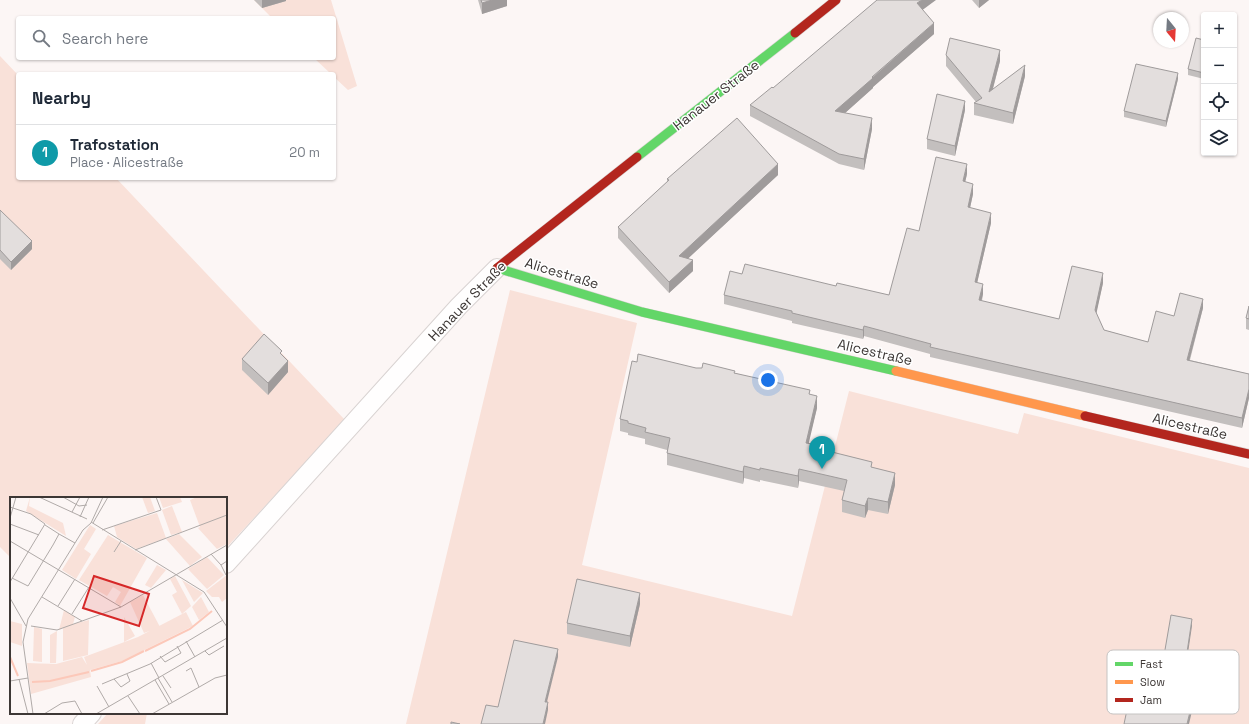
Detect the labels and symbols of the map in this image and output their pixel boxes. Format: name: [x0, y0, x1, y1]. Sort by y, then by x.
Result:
north arrow: [1153, 12, 1189, 48]
street label: Hanauer Straße: [669, 56, 763, 134]
street label: Alicestraße: [523, 253, 601, 293]
street label: Hanauer Straße: [424, 257, 510, 345]
street label: Alicestraße: [836, 335, 914, 369]
your location: [758, 370, 778, 390]
street label: Alicestraße: [1151, 409, 1229, 443]
pin: 1: [809, 436, 835, 469]
inset map: [10, 497, 227, 714]
legend: [1107, 650, 1239, 714]
text: Fast: [1140, 657, 1163, 671]
text: Slow: [1140, 675, 1165, 689]
text: Jam: [1140, 693, 1162, 707]

